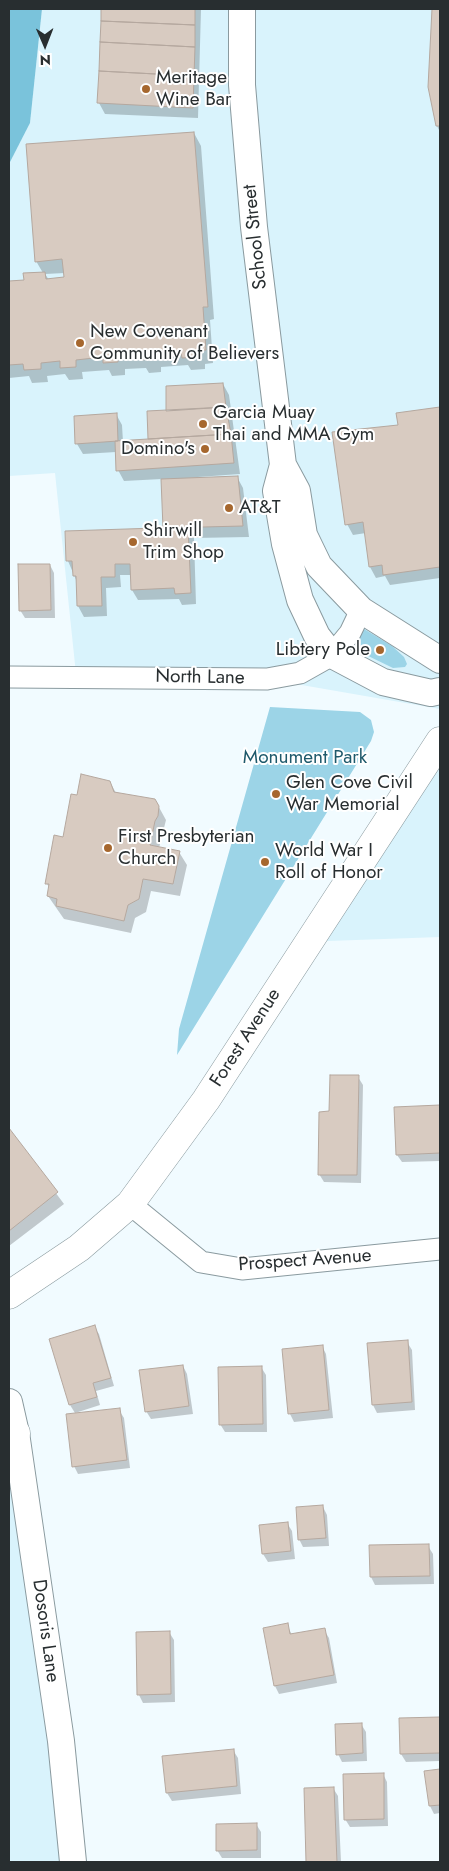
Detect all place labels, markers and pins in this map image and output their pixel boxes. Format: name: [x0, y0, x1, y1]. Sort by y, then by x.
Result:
place label: Meritage Wine Bar: [156, 67, 231, 111]
marker: Meritage Wine Bar: [140, 83, 152, 95]
place label: New Covenant Community of Believers: [90, 321, 279, 365]
marker: New Covenant Community of Believers: [74, 337, 86, 349]
place label: Garcia Muay Thai and MMA Gym: [213, 402, 374, 446]
marker: Garcia Muay Thai and MMA Gym: [197, 418, 209, 430]
place label: Domino's: [121, 438, 195, 460]
marker: Domino's: [199, 443, 211, 455]
place label: AT&T: [239, 497, 281, 519]
marker: AT&T: [223, 502, 235, 514]
place label: Shirwill Trim Shop: [143, 520, 224, 564]
marker: Shirwill Trim Shop: [127, 536, 139, 548]
place label: Libtery Pole: [276, 639, 370, 661]
marker: Libtery Pole: [374, 644, 386, 656]
place label: Glen Cove Civil War Memorial: [286, 772, 413, 816]
marker: Glen Cove Civil War Memorial: [270, 788, 282, 800]
place label: First Presbyterian Church: [118, 826, 254, 870]
place label: World War I Roll of Honor: [275, 840, 383, 884]
marker: First Presbyterian Church: [102, 842, 114, 854]
marker: World War I Roll of Honor: [259, 856, 271, 868]

